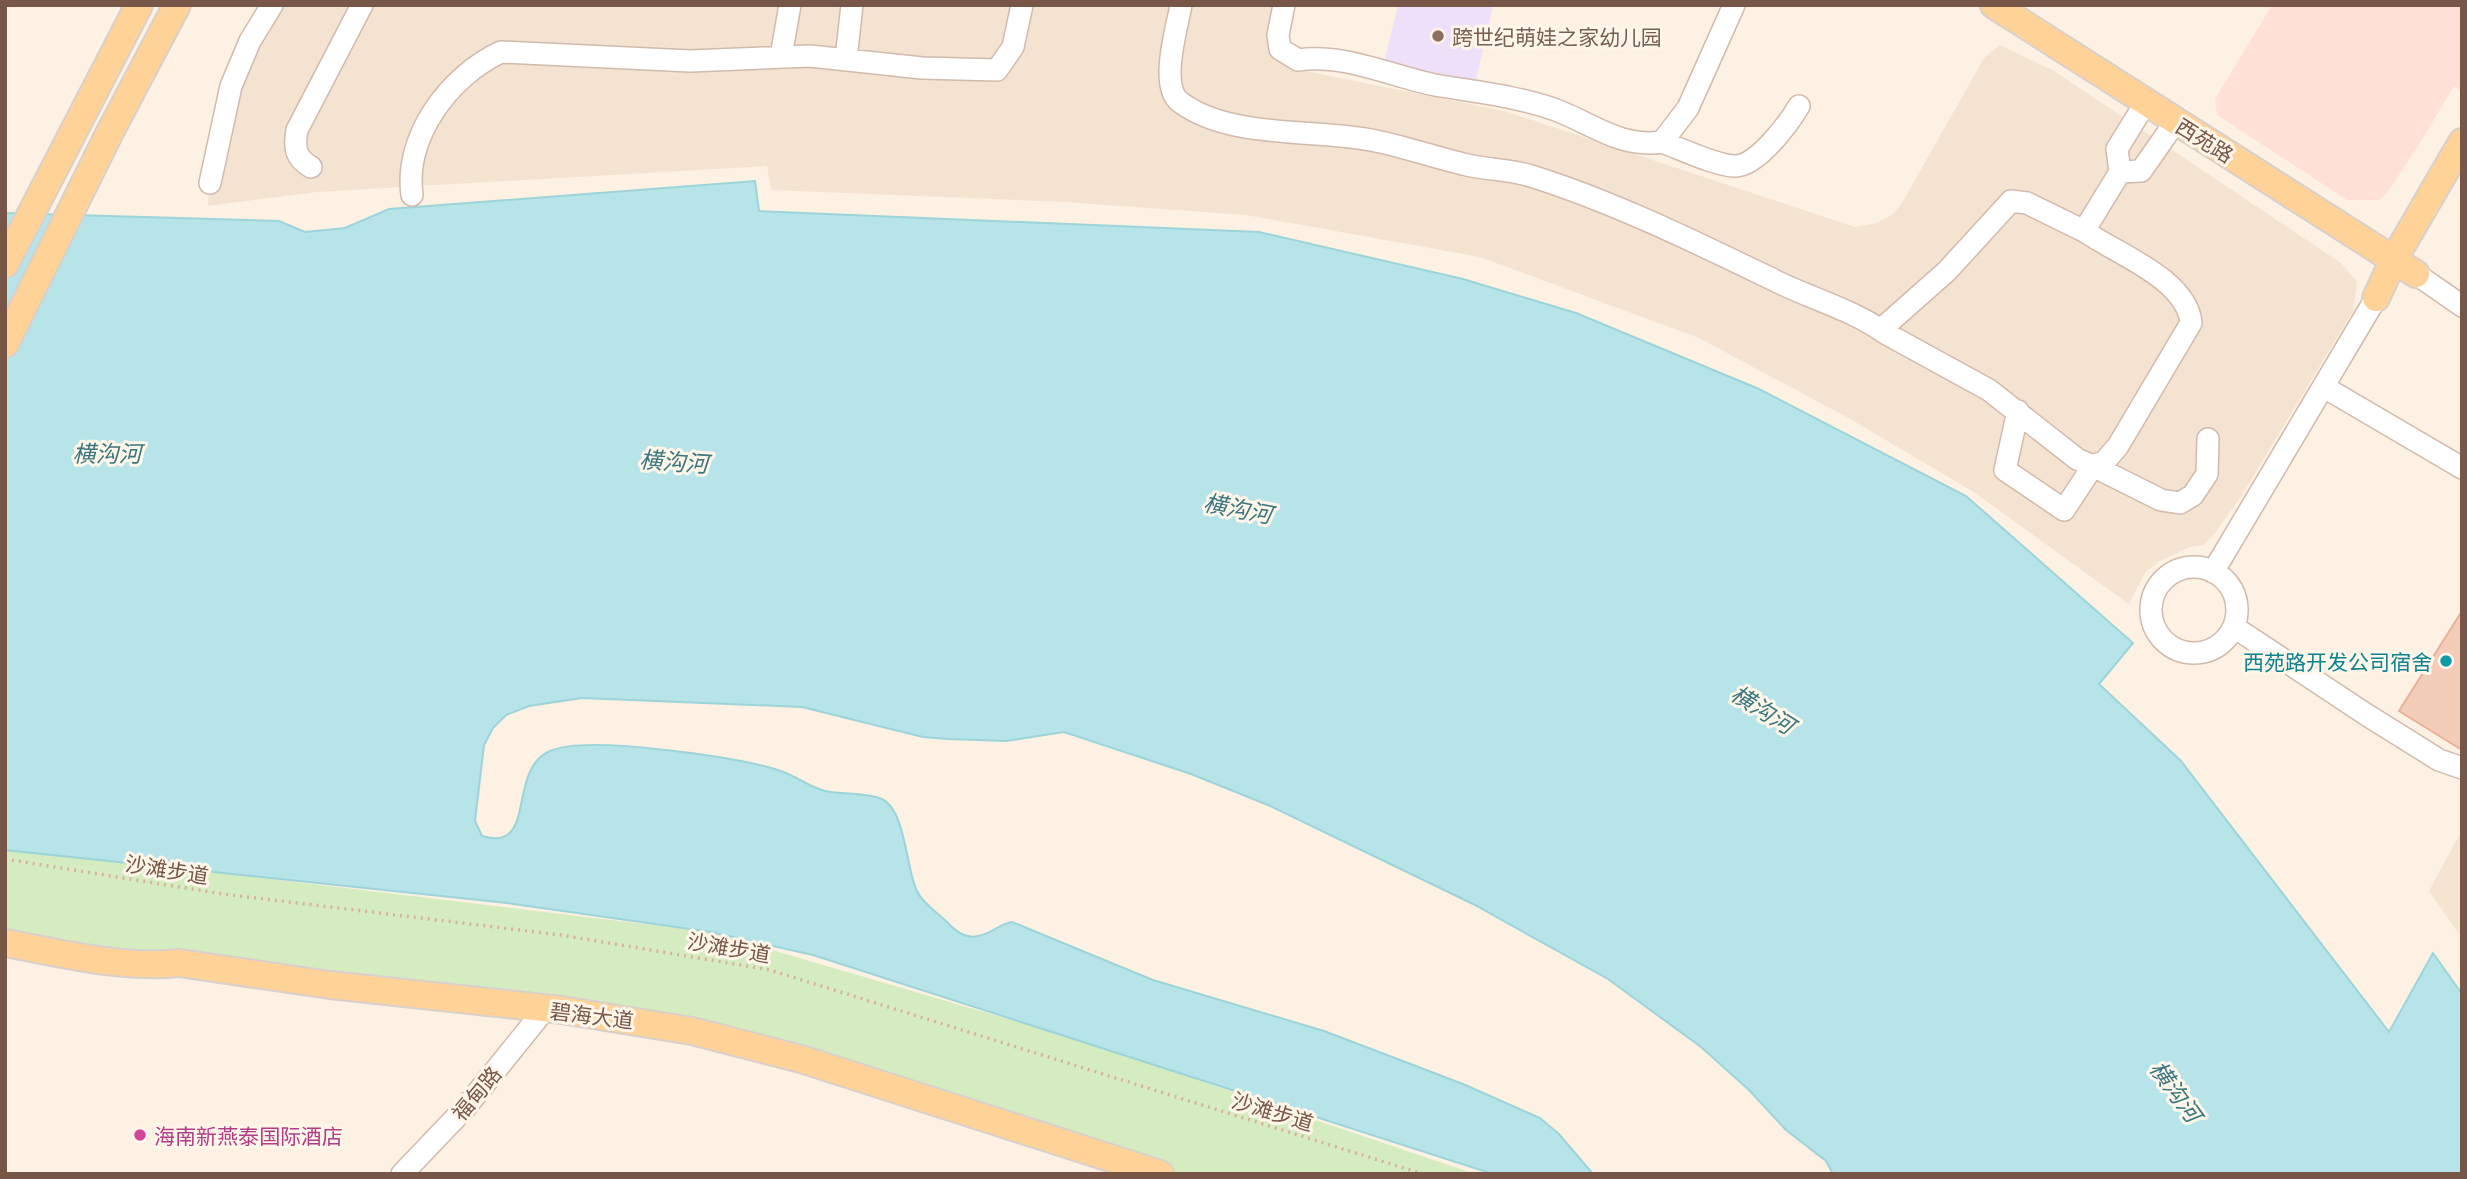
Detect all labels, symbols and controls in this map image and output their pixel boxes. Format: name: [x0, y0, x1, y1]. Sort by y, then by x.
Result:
place label: 跨世纪萌娃之家幼儿园: [1452, 24, 1662, 49]
marker: 跨世纪萌娃之家幼儿园: [1430, 28, 1446, 44]
street label: 西苑路: [2172, 113, 2238, 167]
water label: 横沟河: [73, 439, 146, 467]
water label: 横沟河: [639, 445, 713, 478]
water label: 横沟河: [1201, 488, 1278, 529]
place label: 西苑路开发公司宿舍: [2243, 649, 2432, 674]
marker: 西苑路开发公司宿舍: [2438, 653, 2454, 669]
water label: 横沟河: [1726, 679, 1803, 741]
street label: 沙滩步道: [124, 850, 210, 888]
street label: 沙滩步道: [685, 927, 773, 967]
street label: 碧海大道: [549, 997, 635, 1033]
water label: 横沟河: [2144, 1055, 2210, 1130]
street label: 福甸路: [446, 1061, 506, 1125]
street label: 沙滩步道: [1229, 1087, 1317, 1135]
place label: 海南新燕泰国际酒店: [154, 1123, 343, 1148]
marker: 海南新燕泰国际酒店: [132, 1127, 148, 1143]

